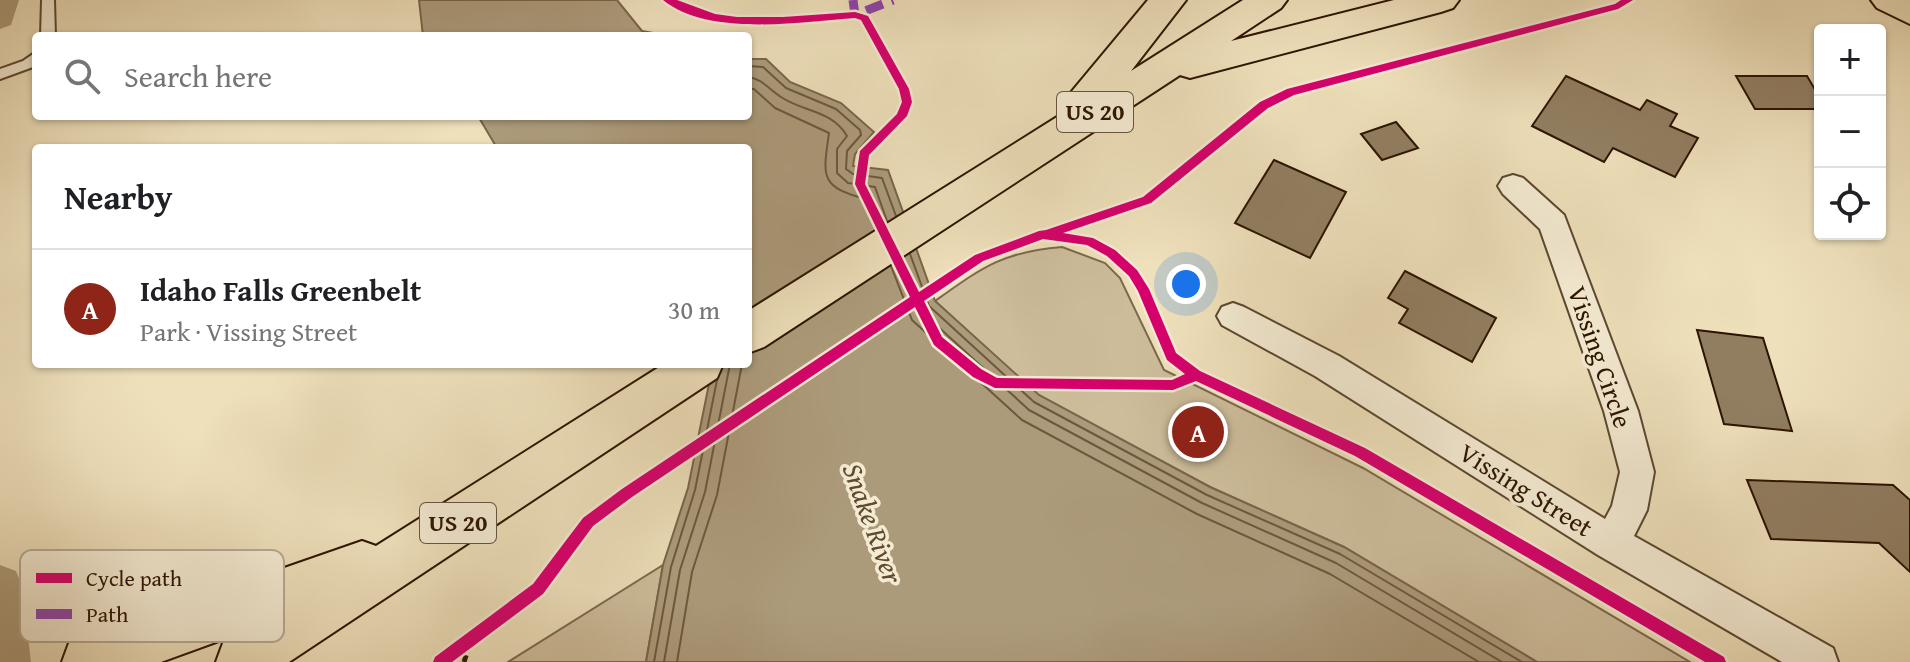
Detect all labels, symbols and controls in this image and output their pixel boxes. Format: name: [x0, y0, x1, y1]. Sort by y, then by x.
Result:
map controls: [1814, 24, 1886, 240]
button: +: [1814, 24, 1886, 96]
search box: [32, 32, 752, 120]
icon: search: [60, 54, 104, 98]
text: Search here: [124, 54, 272, 98]
road number: US 20: [1057, 92, 1133, 132]
button: −: [1814, 96, 1886, 168]
button: locate: [1814, 168, 1886, 240]
text: Nearby: [64, 172, 173, 221]
your location: [1166, 264, 1206, 304]
text: Idaho Falls Greenbelt: [140, 268, 421, 312]
street label: Vissing Circle: [1558, 281, 1643, 433]
text: A: [82, 290, 98, 329]
text: 30 m: [668, 290, 720, 329]
text: Park · Vissing Street: [140, 312, 357, 351]
pin: A: [1172, 402, 1224, 462]
street label: Vissing Street: [1452, 433, 1601, 546]
water label: Snake River: [833, 457, 915, 590]
road number: US 20: [420, 503, 496, 543]
legend: [20, 550, 284, 642]
text: Cycle path: [86, 562, 183, 594]
text: Path: [86, 598, 129, 630]

